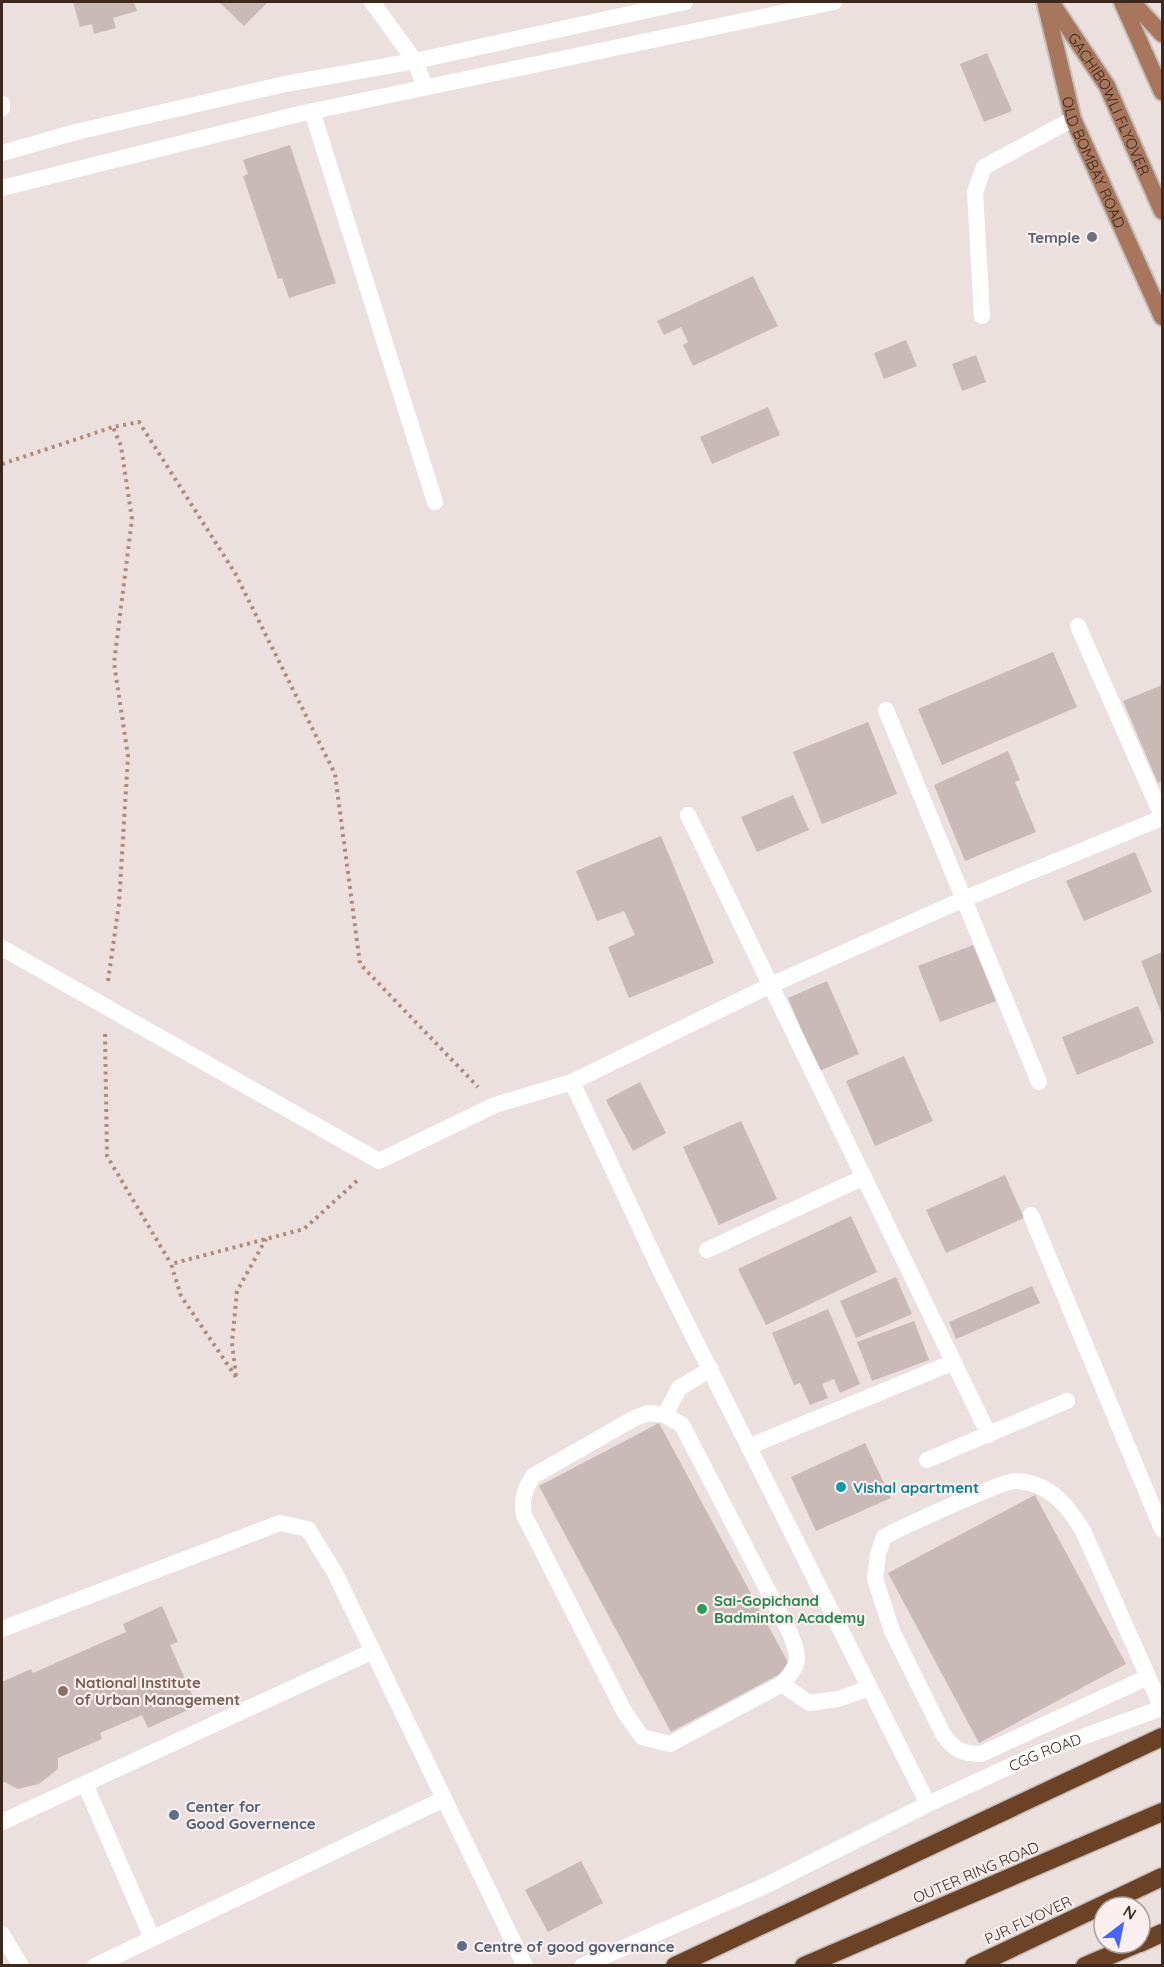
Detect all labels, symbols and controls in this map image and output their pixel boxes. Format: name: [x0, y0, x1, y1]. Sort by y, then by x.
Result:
street label: GACHIBOWLI FLYOVER: [1064, 29, 1155, 178]
street label: OLD BOMBAY ROAD: [1058, 94, 1130, 231]
place label: Temple: [1028, 228, 1080, 247]
marker: Temple: [1085, 230, 1099, 244]
place label: Vishal apartment: [853, 1478, 979, 1497]
marker: Vishal apartment: [834, 1480, 848, 1494]
place label: Sai-Gopichand Badminton Academy: [714, 1591, 865, 1627]
marker: Sai-Gopichand Badminton Academy: [695, 1602, 709, 1616]
place label: National Institute of Urban Management: [75, 1673, 240, 1709]
marker: National Institute of Urban Management: [56, 1684, 70, 1698]
street label: CGG ROAD: [1006, 1729, 1084, 1775]
place label: Center for Good Governence: [186, 1797, 316, 1833]
marker: Center for Good Governence: [167, 1808, 181, 1822]
street label: OUTER RING ROAD: [910, 1837, 1042, 1907]
street label: PJR FLYOVER: [981, 1892, 1075, 1948]
north arrow: [1092, 1895, 1152, 1955]
text: N: [1120, 1901, 1140, 1924]
place label: Centre of good governance: [474, 1937, 675, 1956]
marker: Centre of good governance: [455, 1939, 469, 1953]

